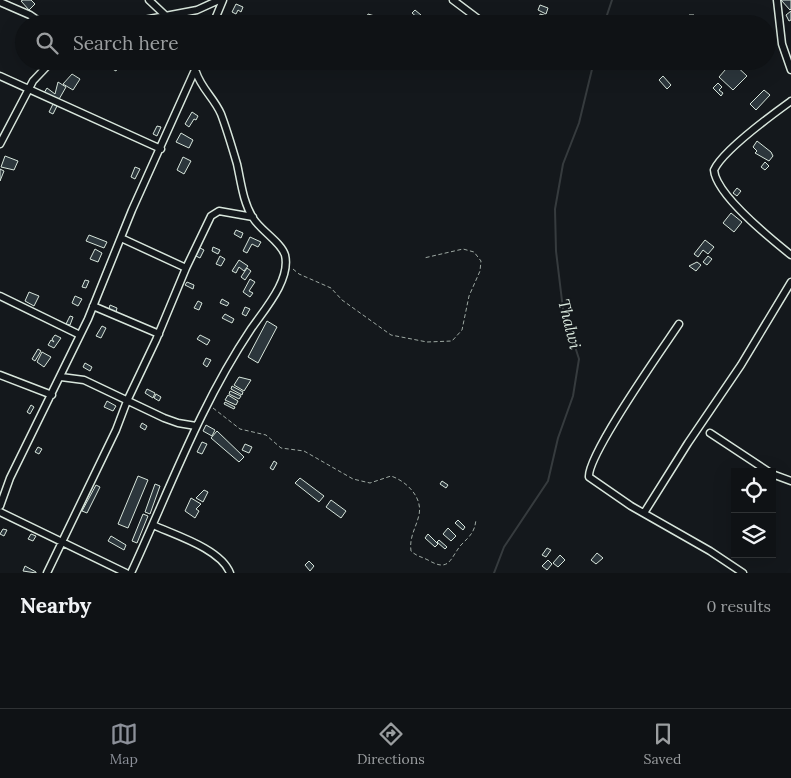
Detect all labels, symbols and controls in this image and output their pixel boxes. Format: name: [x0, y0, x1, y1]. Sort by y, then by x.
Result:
search box: [15, 15, 776, 70]
icon: search: [33, 29, 61, 57]
text: Search here: [73, 31, 179, 55]
water label: Thalwi: [554, 297, 586, 351]
map controls: [731, 468, 776, 558]
button: locate: [731, 468, 776, 513]
button: layers: [731, 513, 776, 558]
text: Nearby: [20, 592, 91, 619]
text: 0 results: [706, 596, 771, 616]
tab: Map: [109, 720, 138, 768]
tab: Directions: [357, 720, 425, 768]
tab: Saved: [644, 720, 682, 768]

